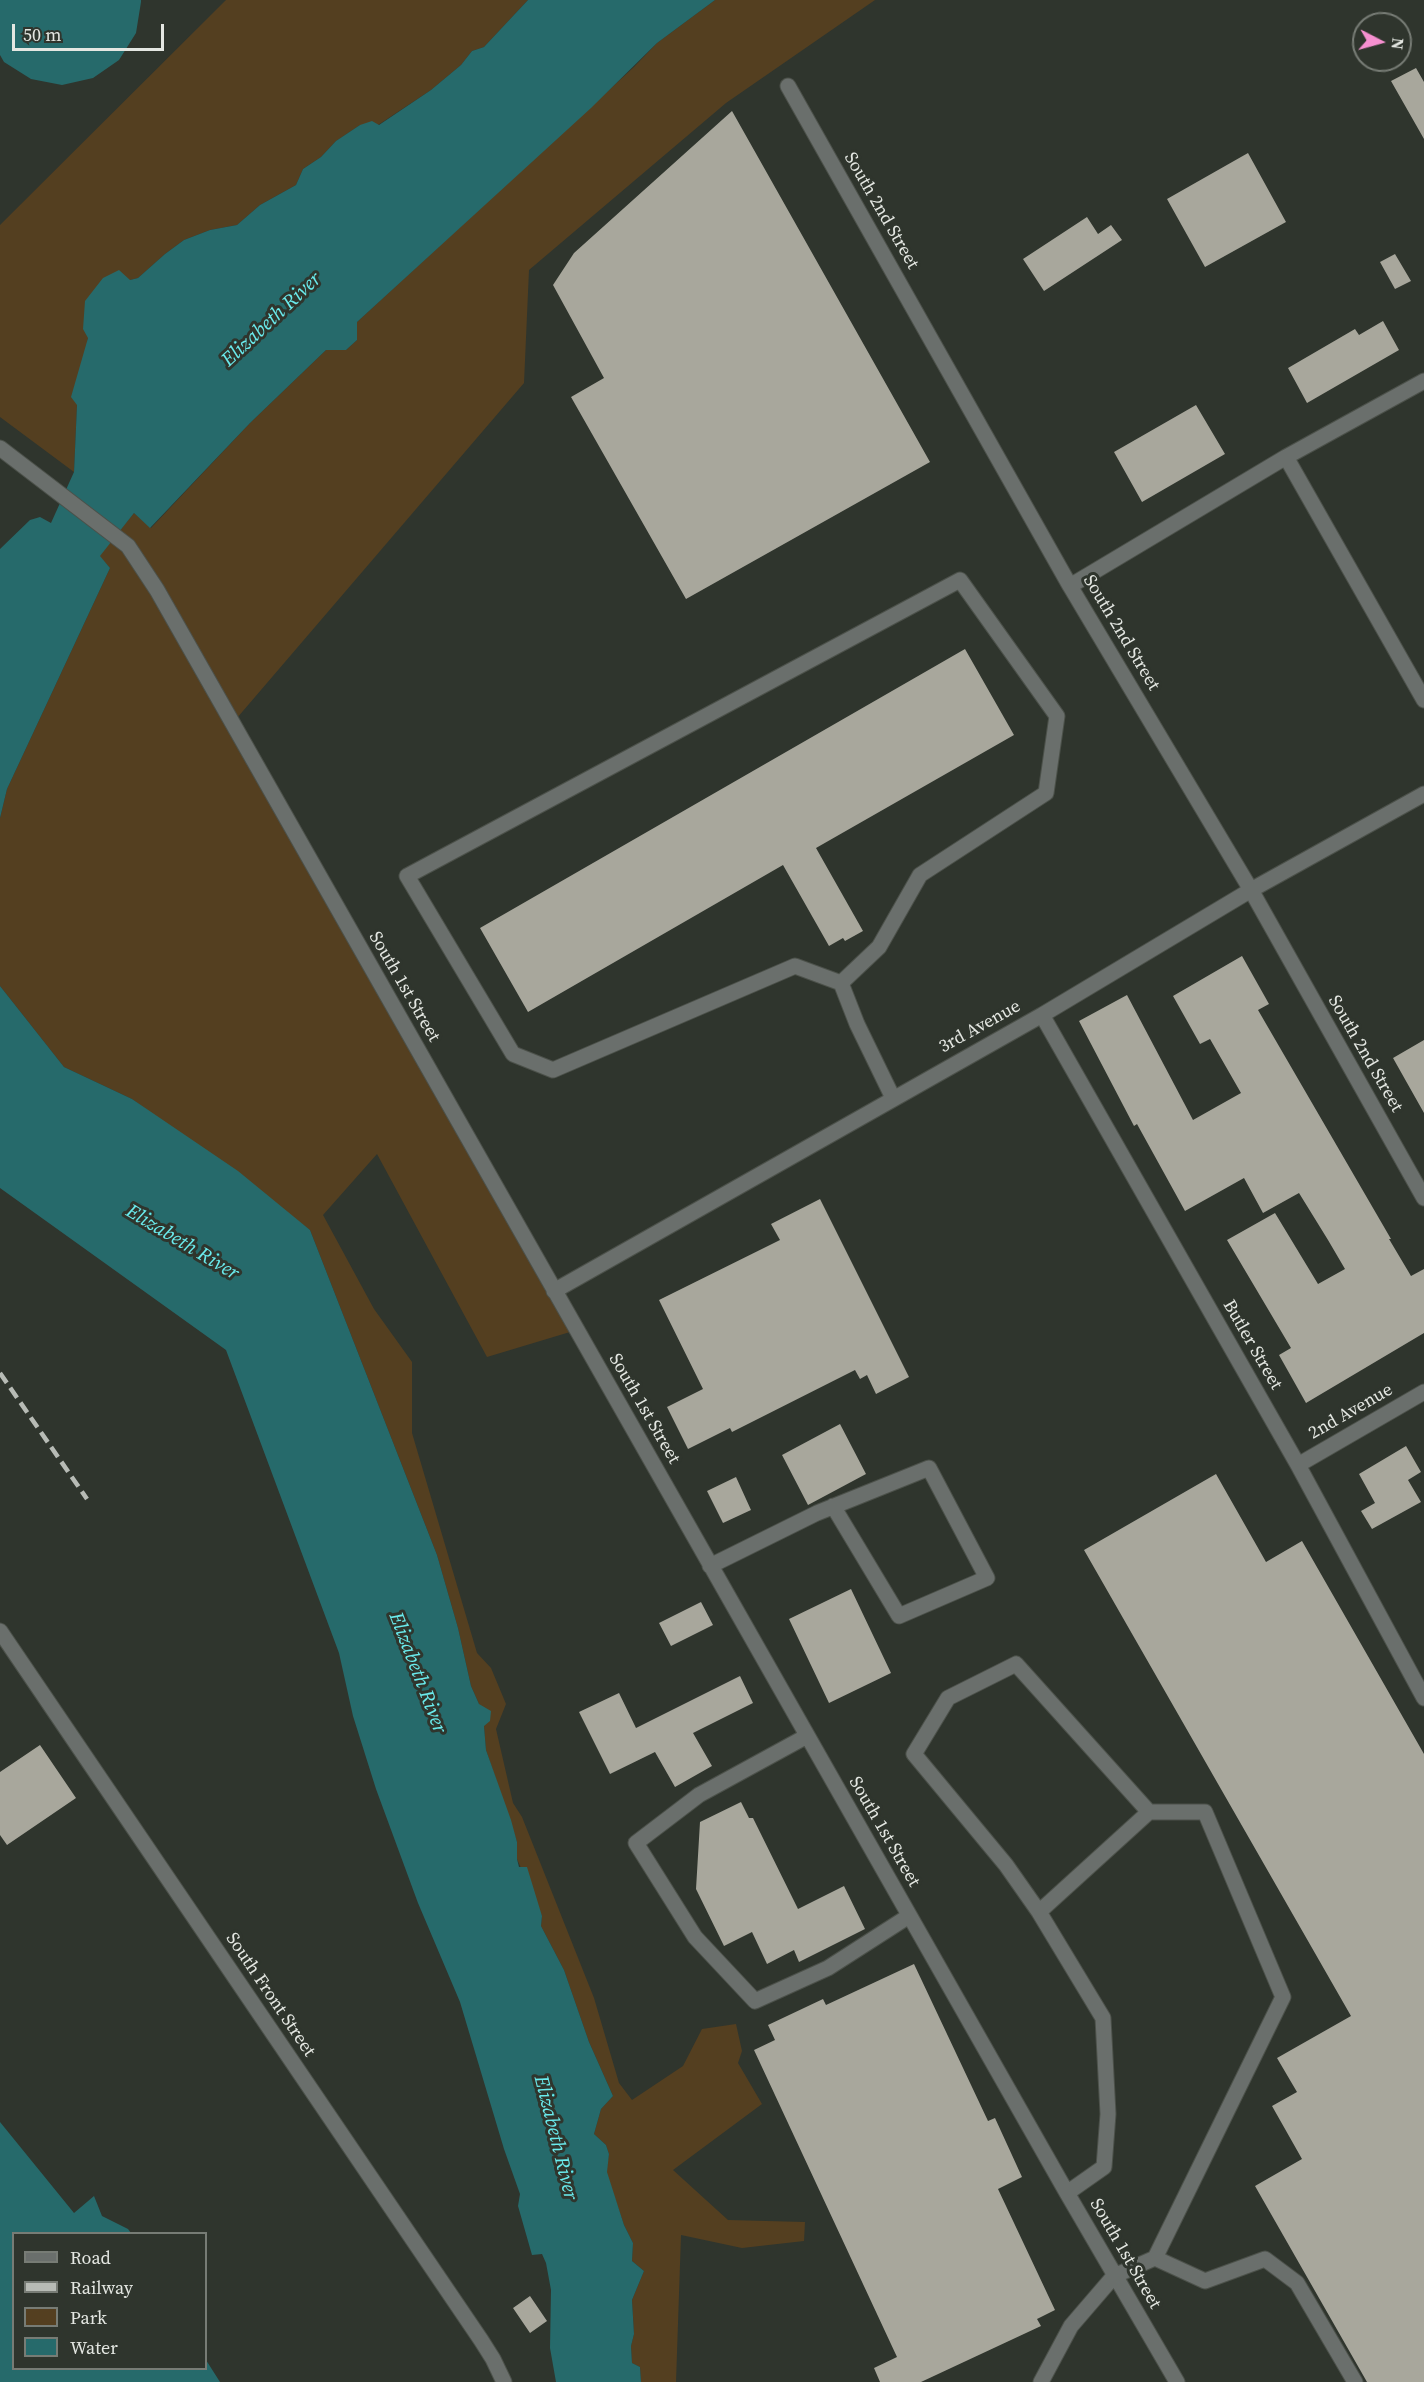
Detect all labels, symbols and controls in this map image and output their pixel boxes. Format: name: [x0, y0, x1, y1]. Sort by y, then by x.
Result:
scale bar: [15, 12, 166, 50]
north arrow: [1352, 12, 1412, 72]
text: 50 m: [23, 22, 61, 47]
text: N: [1386, 37, 1409, 51]
street label: South 2nd Street: [839, 149, 923, 273]
water label: Elizabeth River: [217, 268, 327, 372]
street label: South 2nd Street: [1078, 571, 1164, 695]
street label: South 1st Street: [364, 928, 444, 1046]
street label: South 2nd Street: [1323, 992, 1407, 1116]
street label: 3rd Avenue: [935, 996, 1025, 1058]
water label: Elizabeth River: [121, 1200, 243, 1286]
street label: Butler Street: [1218, 1296, 1286, 1394]
street label: South 1st Street: [604, 1350, 684, 1468]
street label: 2nd Avenue: [1305, 1379, 1397, 1445]
water label: Elizabeth River: [383, 1609, 451, 1737]
street label: South 1st Street: [844, 1773, 924, 1891]
street label: South Front Street: [220, 1929, 320, 2061]
water label: Elizabeth River: [528, 2073, 582, 2203]
street label: South 1st Street: [1085, 2195, 1165, 2313]
legend: [12, 2232, 207, 2370]
text: Road: [70, 2245, 111, 2270]
text: Railway: [70, 2275, 133, 2300]
text: Park: [70, 2305, 107, 2330]
text: Water: [70, 2335, 118, 2360]

